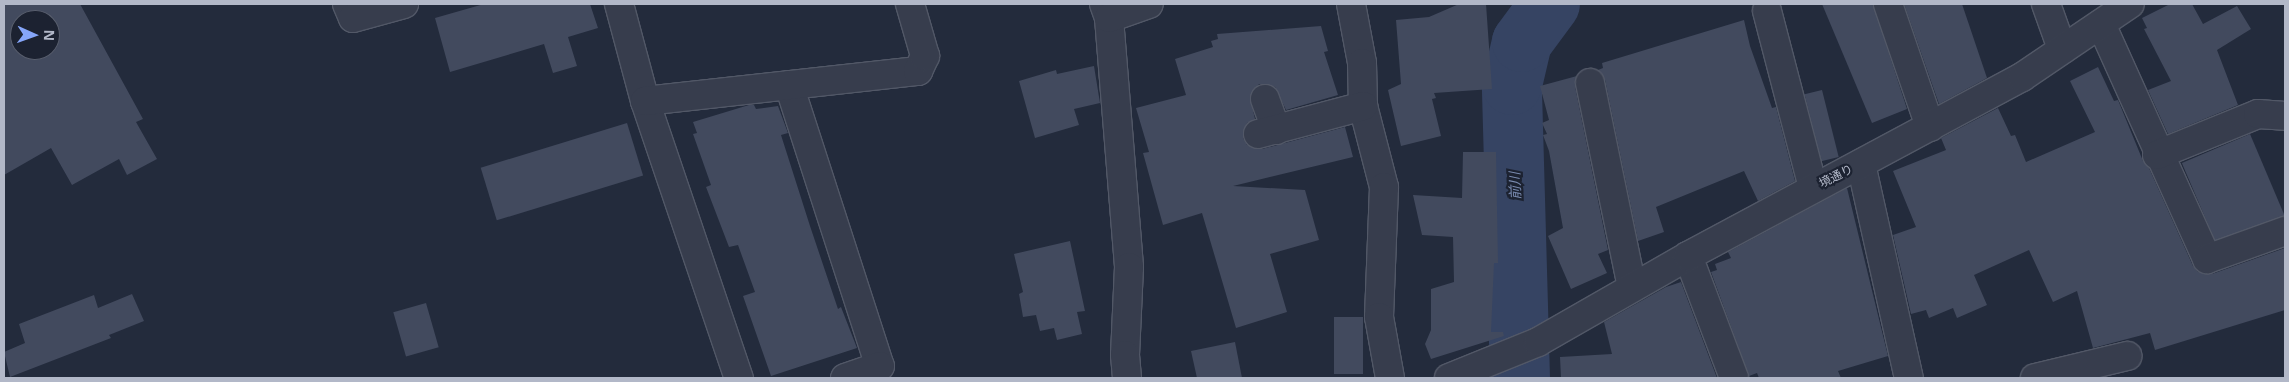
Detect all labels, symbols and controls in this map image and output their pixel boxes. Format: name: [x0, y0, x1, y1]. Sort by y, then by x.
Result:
north arrow: [10, 10, 60, 60]
text: N: [40, 29, 59, 42]
street label: 境通り: [1817, 161, 1855, 191]
water label: 前川: [1506, 172, 1524, 200]

